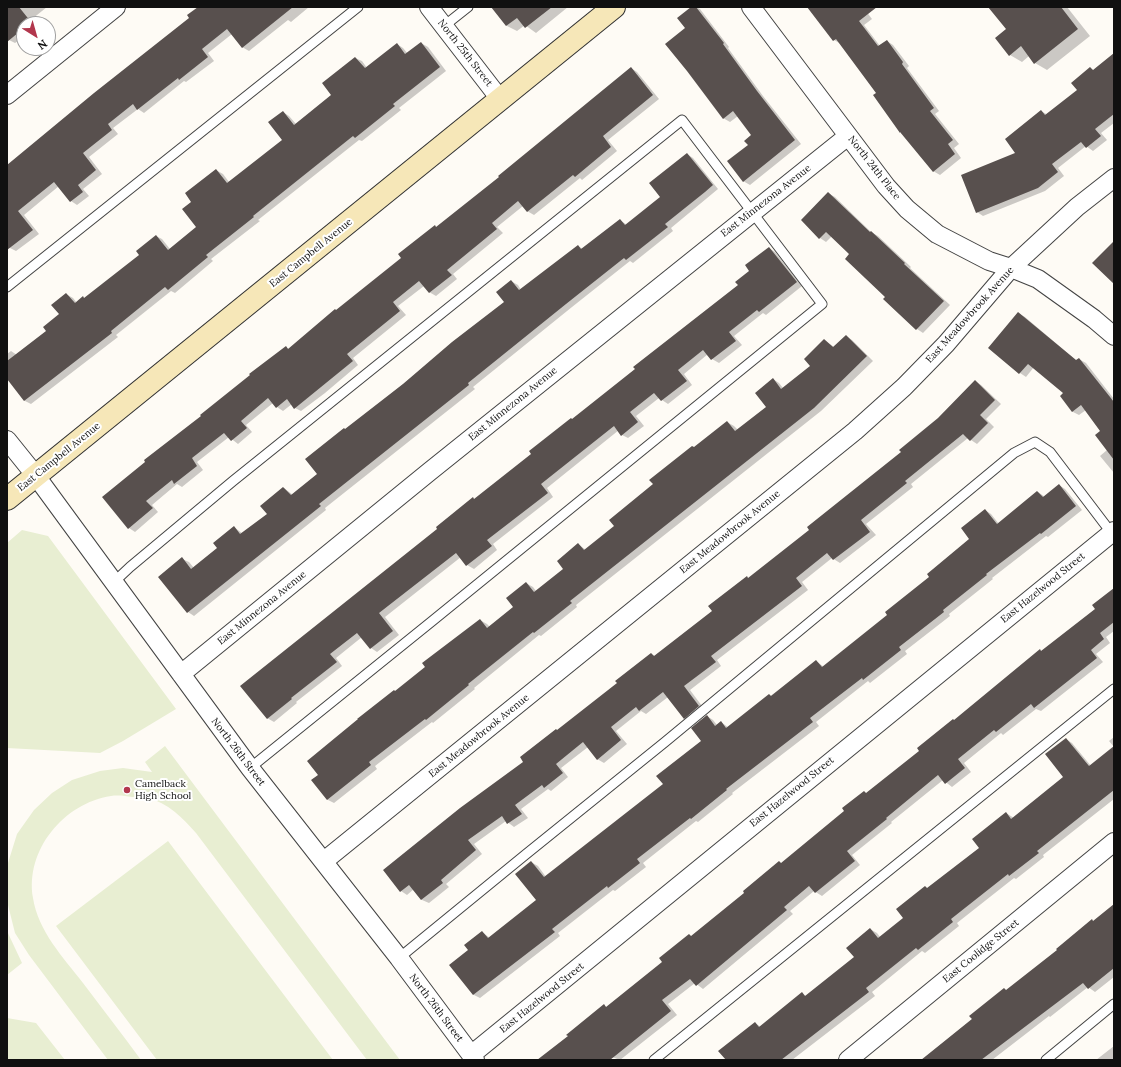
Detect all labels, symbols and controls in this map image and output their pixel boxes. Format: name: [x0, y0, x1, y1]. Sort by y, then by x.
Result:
north arrow: [16, 16, 56, 56]
street label: North 25th Street: [435, 17, 495, 89]
text: N: [35, 37, 50, 53]
street label: North 24th Place: [845, 134, 903, 202]
street label: East Minnezona Avenue: [719, 162, 813, 240]
street label: East Campbell Avenue: [267, 216, 355, 290]
street label: East Meadowbrook Avenue: [924, 264, 1016, 366]
street label: East Minnezona Avenue: [466, 364, 560, 444]
street label: East Campbell Avenue: [15, 420, 103, 494]
street label: East Meadowbrook Avenue: [677, 488, 783, 576]
street label: East Hazelwood Street: [998, 550, 1088, 626]
street label: East Minnezona Avenue: [215, 568, 309, 648]
street label: East Meadowbrook Avenue: [426, 692, 532, 780]
street label: North 26th Street: [208, 716, 268, 788]
street label: East Hazelwood Street: [747, 754, 837, 830]
place label: Camelback High School: [135, 778, 191, 802]
marker: Camelback High School: [122, 785, 132, 795]
street label: East Coolidge Street: [940, 917, 1022, 985]
street label: East Hazelwood Street: [497, 960, 587, 1036]
street label: North 26th Street: [406, 972, 466, 1044]

